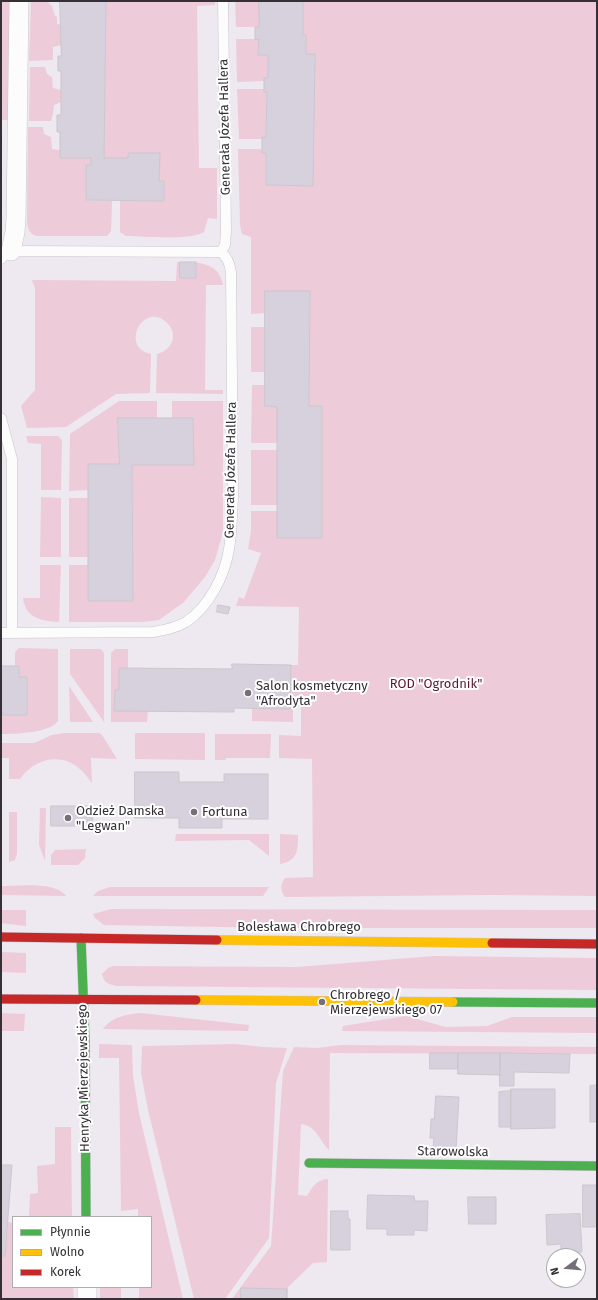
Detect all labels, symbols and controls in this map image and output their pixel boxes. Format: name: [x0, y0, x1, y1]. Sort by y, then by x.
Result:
street label: Generała Józefa Hallera: [216, 59, 234, 195]
street label: Generała Józefa Hallera: [222, 402, 240, 538]
park label: ROD "Ogrodnik": [390, 676, 482, 692]
place label: Salon kosmetyczny "Afrodyta": [256, 678, 368, 709]
marker: Salon kosmetyczny "Afrodyta": [243, 688, 253, 698]
place label: Odzież Damska "Legwan": [76, 803, 164, 834]
place label: Fortuna: [202, 804, 247, 820]
marker: Fortuna: [189, 807, 199, 817]
marker: Odzież Damska "Legwan": [63, 813, 73, 823]
street label: Bolesława Chrobrego: [237, 919, 361, 935]
place label: Chrobrego / Mierzejewskiego 07: [330, 987, 442, 1018]
marker: Chrobrego / Mierzejewskiego 07: [317, 997, 327, 1007]
street label: Henryka Mierzejewskiego: [75, 1004, 93, 1152]
street label: Starowolska: [417, 1144, 489, 1160]
legend: [12, 1216, 152, 1288]
text: Płynnie: [50, 1225, 91, 1239]
text: Wolno: [50, 1245, 84, 1259]
north arrow: [546, 1248, 586, 1288]
text: Korek: [50, 1265, 81, 1279]
text: N: [548, 1266, 562, 1276]

